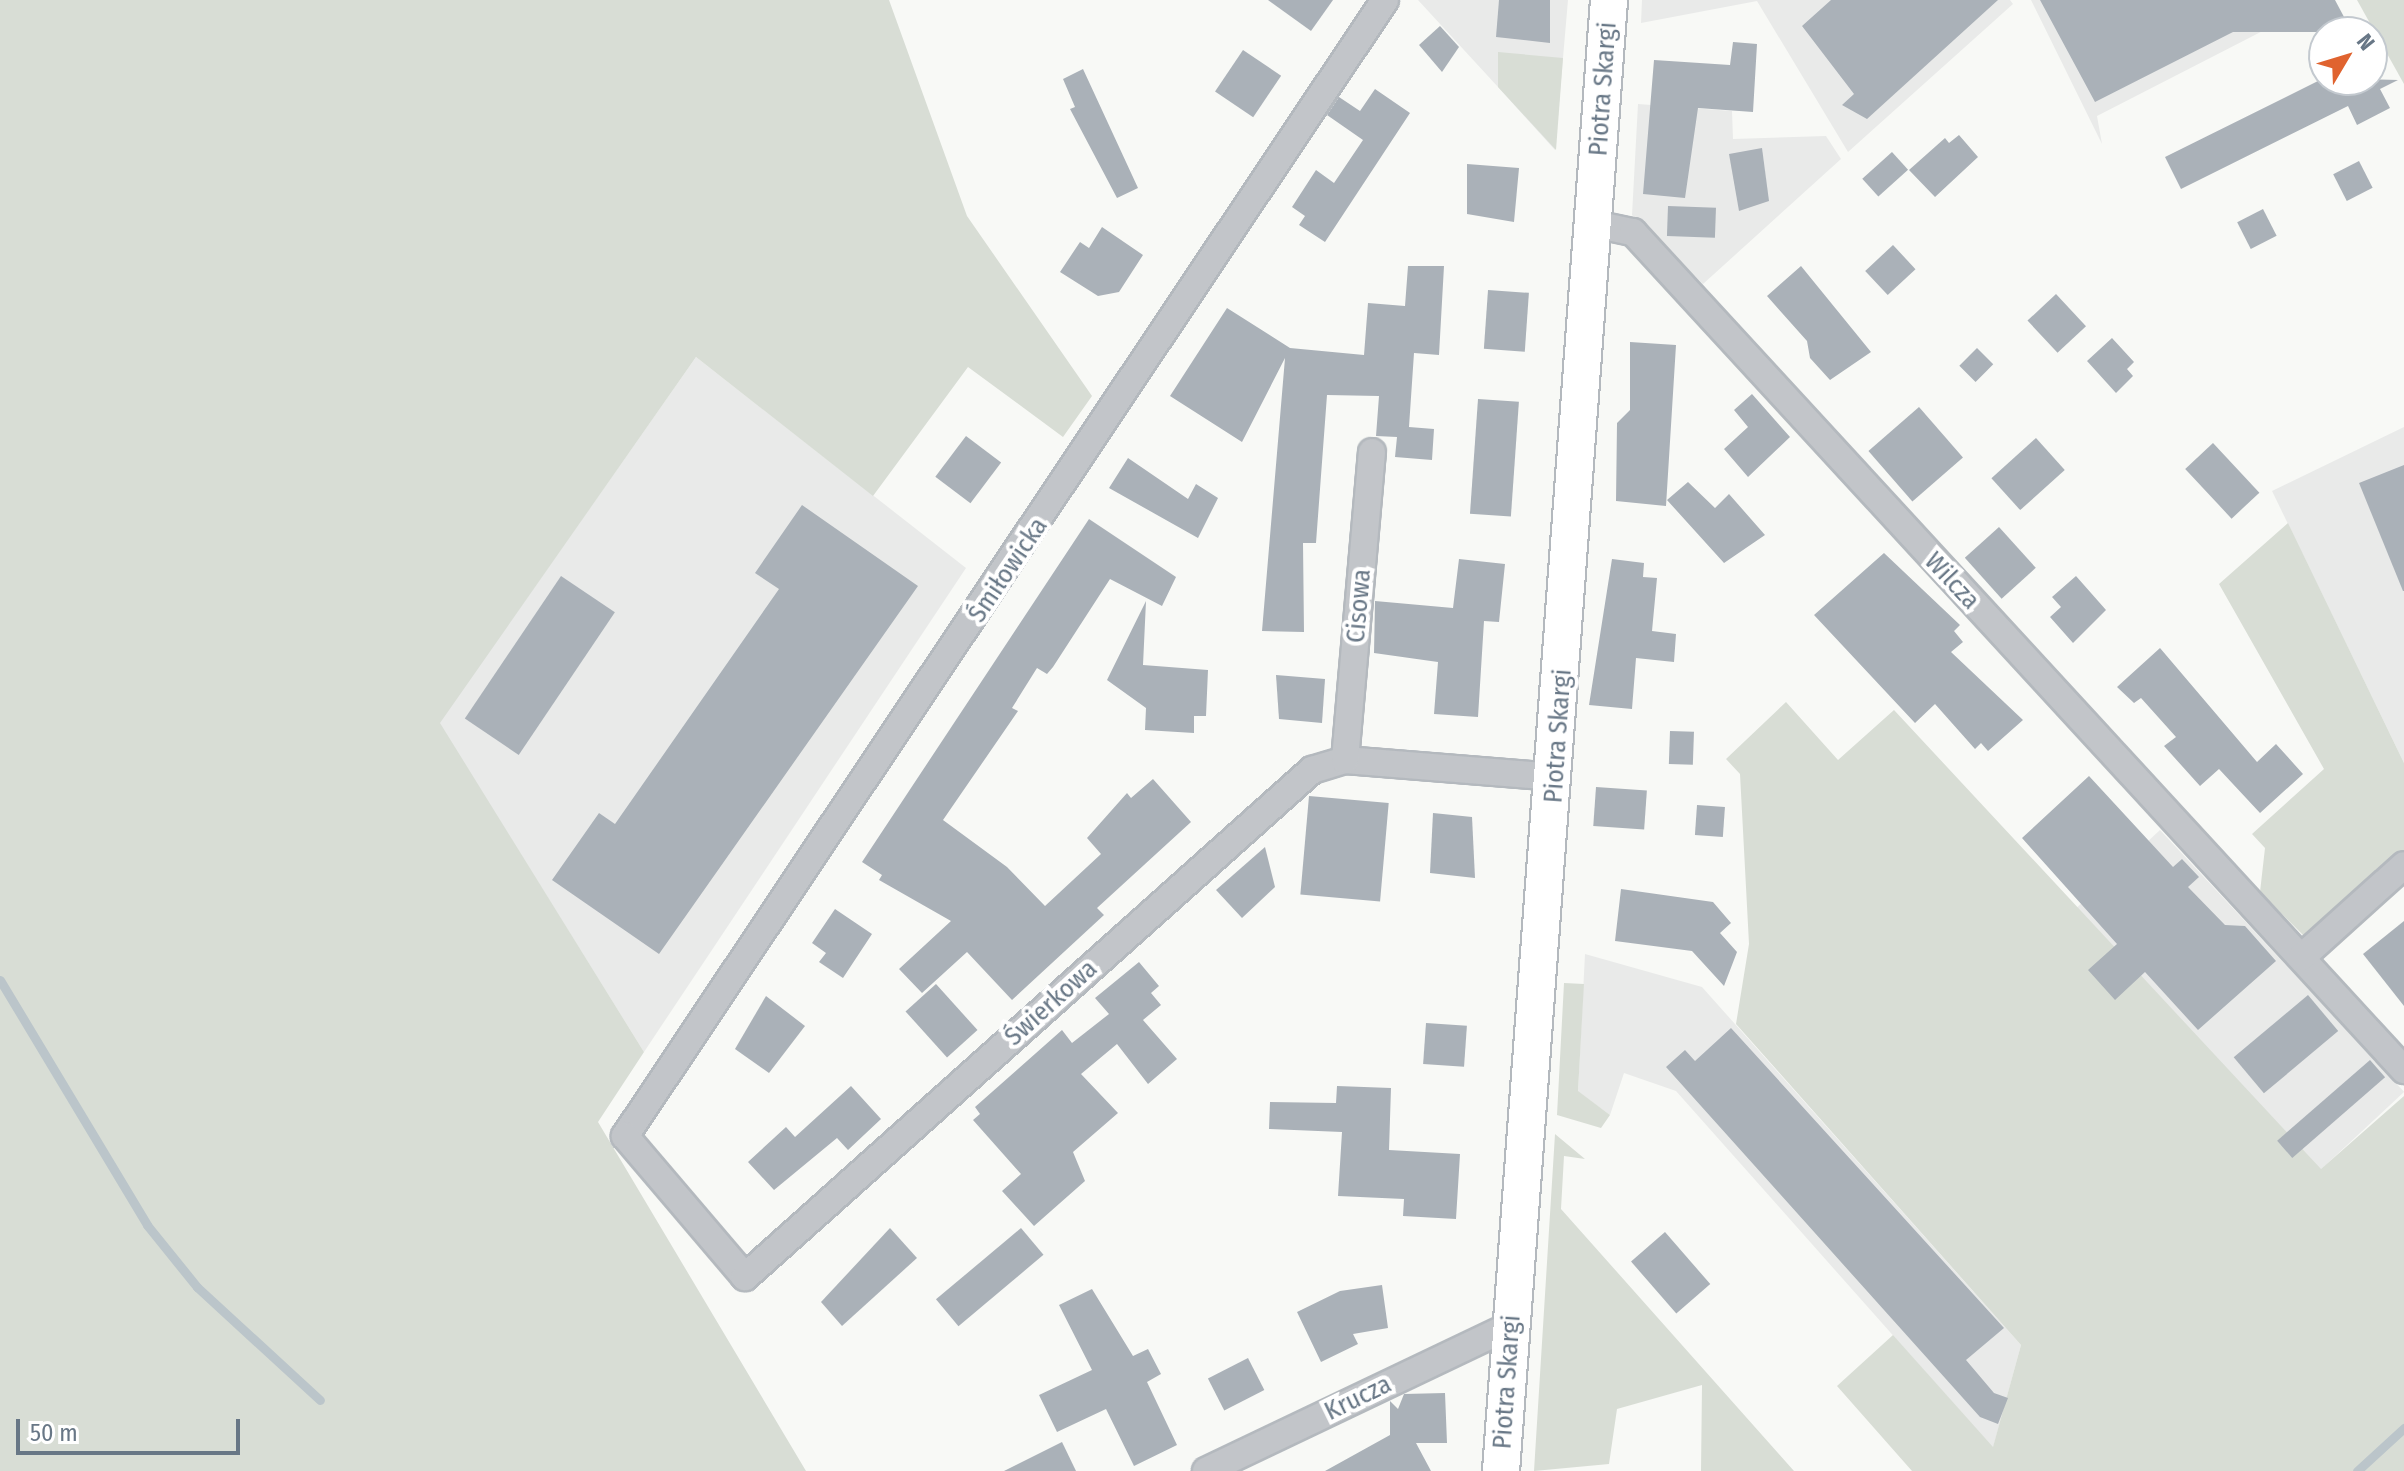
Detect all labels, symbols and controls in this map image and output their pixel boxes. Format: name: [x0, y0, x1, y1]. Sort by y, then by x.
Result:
north arrow: [2308, 16, 2388, 96]
street label: Piotra Skargi: [1583, 21, 1623, 157]
text: N: [2351, 29, 2380, 56]
street label: Śmiłowicka: [962, 512, 1054, 628]
street label: Wilcza: [1918, 546, 1986, 616]
street label: Cisowa: [1340, 568, 1378, 644]
street label: Piotra Skargi: [1538, 668, 1578, 804]
street label: Świerkowa: [998, 953, 1104, 1053]
street label: Piotra Skargi: [1487, 1314, 1527, 1450]
street label: Krucza: [1320, 1369, 1396, 1427]
scale bar: [20, 1403, 244, 1453]
text: 50 m: [30, 1419, 78, 1447]

